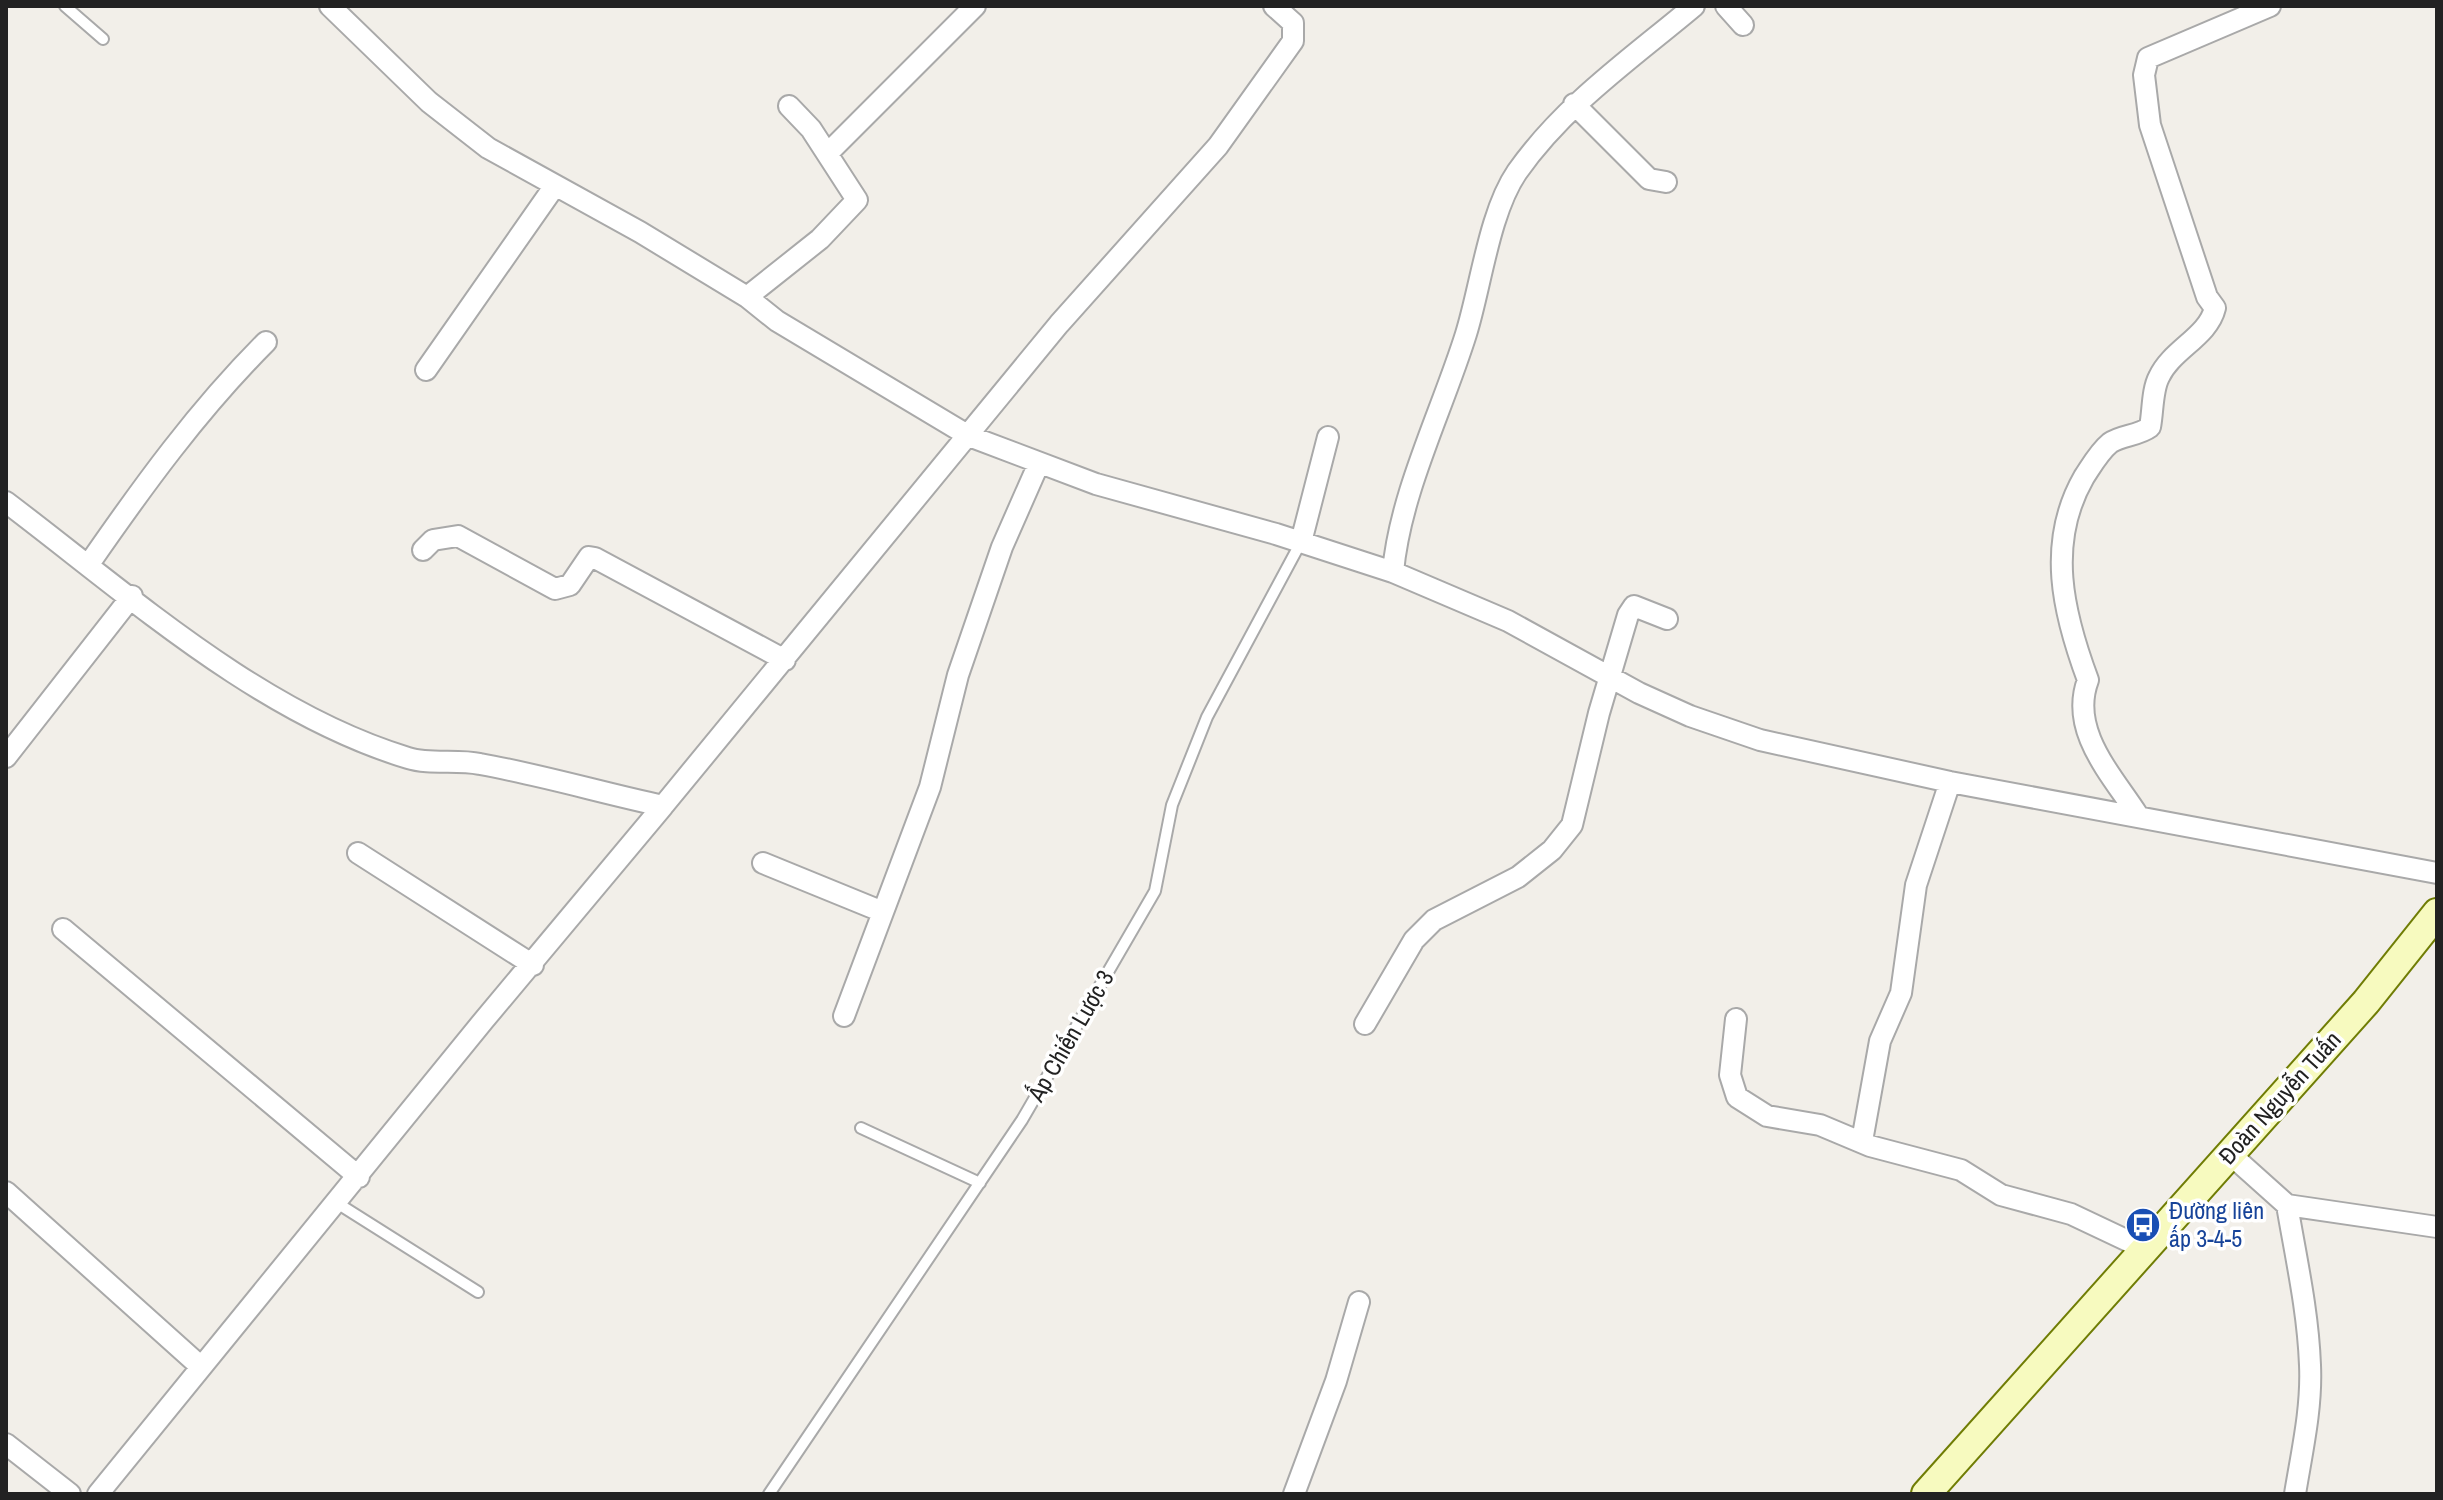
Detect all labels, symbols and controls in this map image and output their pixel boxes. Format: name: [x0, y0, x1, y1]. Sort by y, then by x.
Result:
street label: Ấp Chiến Lược 3: [1019, 964, 1121, 1108]
street label: Đoàn Nguyễn Tuấn: [2211, 1024, 2348, 1171]
place label: Đường liên ấp 3-4-5: [2169, 1194, 2264, 1254]
bus stop icon: Đường liên ấp 3-4-5: [2124, 1206, 2162, 1244]

